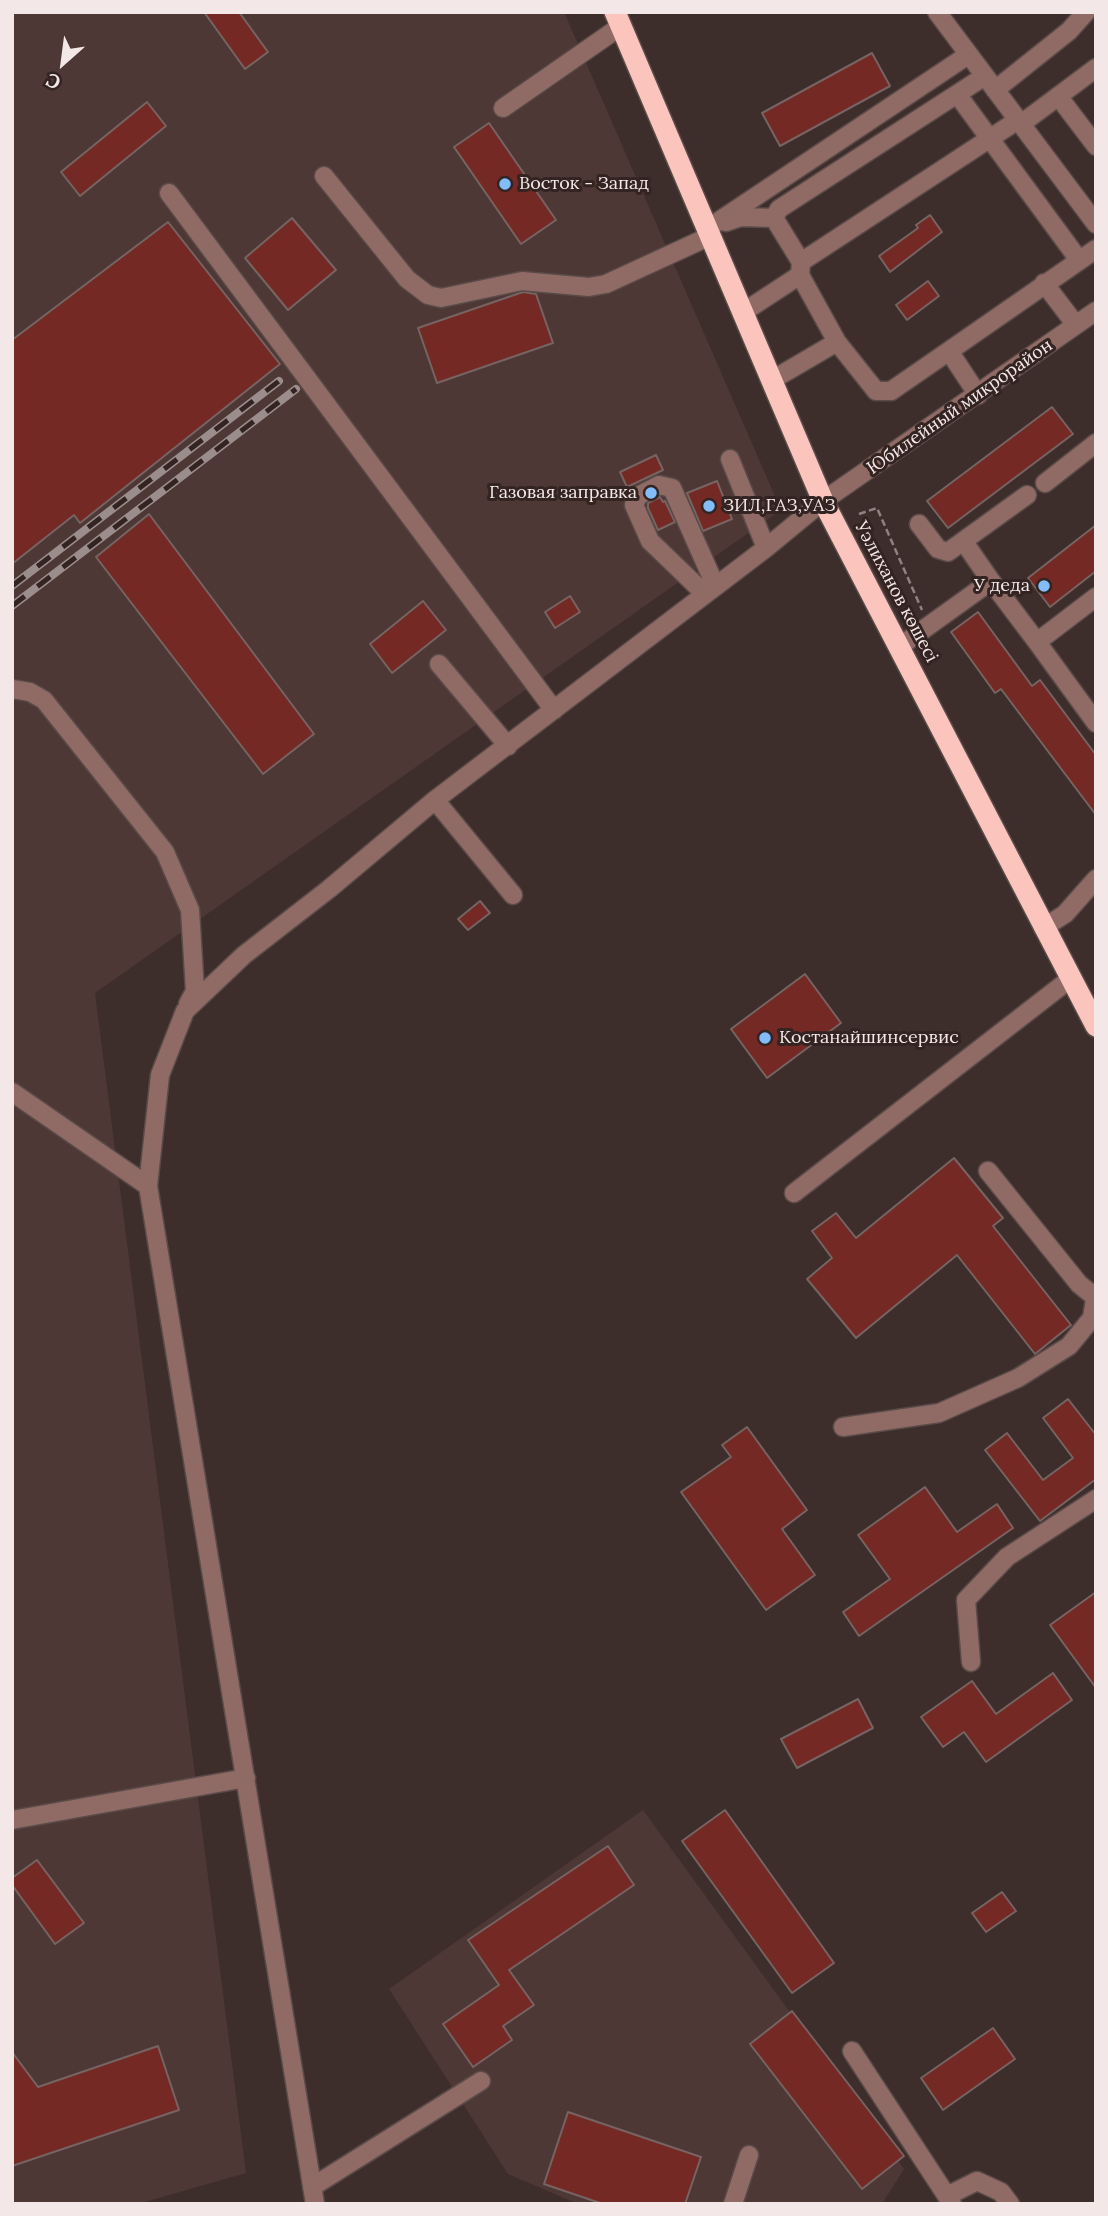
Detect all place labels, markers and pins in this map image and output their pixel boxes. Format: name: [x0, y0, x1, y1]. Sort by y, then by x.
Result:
place label: Восток - Запад: [519, 173, 649, 195]
marker: Восток - Запад: [497, 176, 513, 192]
place label: Газовая заправка: [489, 482, 637, 504]
marker: Газовая заправка: [643, 485, 659, 501]
place label: ЗИЛ,ГАЗ,УАЗ: [723, 495, 835, 517]
marker: ЗИЛ,ГАЗ,УАЗ: [701, 498, 717, 514]
place label: У деда: [974, 575, 1030, 597]
marker: У деда: [1036, 578, 1052, 594]
place label: Костанайшинсервис: [779, 1027, 959, 1049]
marker: Костанайшинсервис: [757, 1030, 773, 1046]

